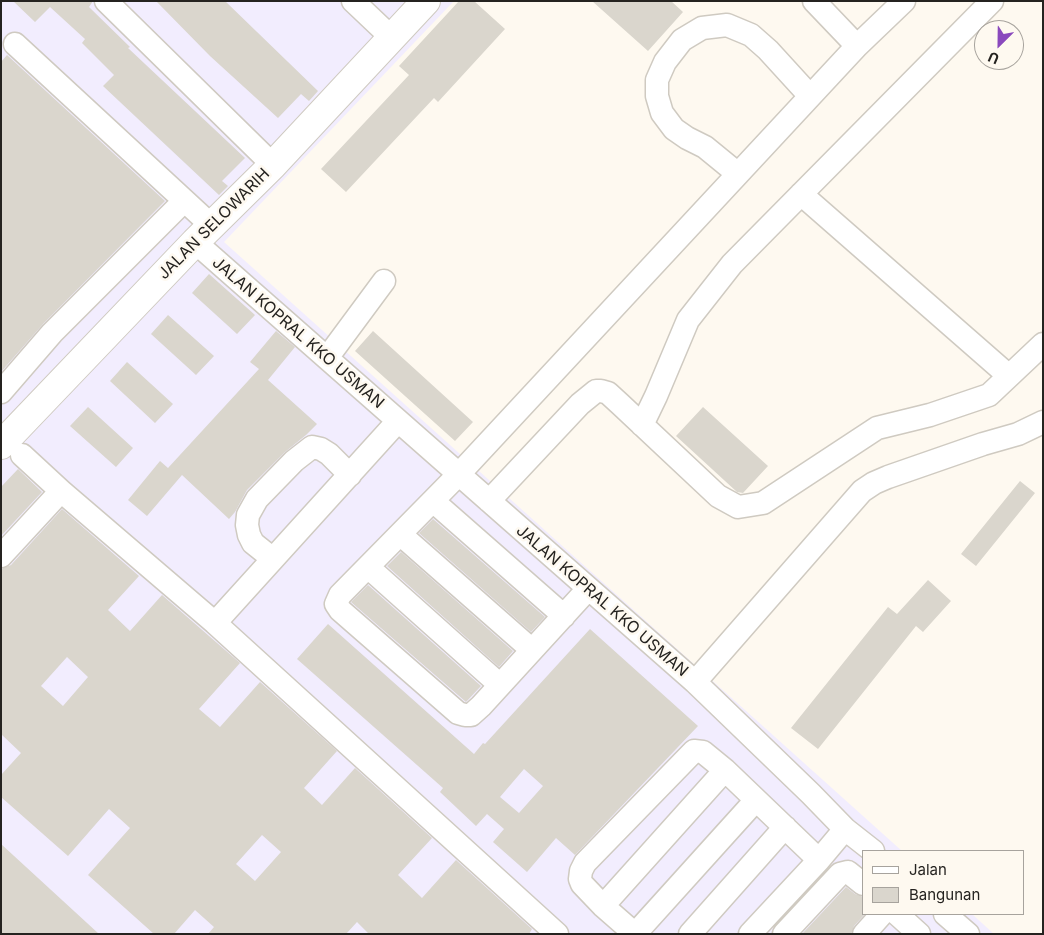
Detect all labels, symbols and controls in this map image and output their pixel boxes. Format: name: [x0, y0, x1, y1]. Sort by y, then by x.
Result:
north arrow: [974, 20, 1024, 70]
text: U: [985, 49, 1001, 68]
street label: JALAN SELOWARIH: [154, 164, 274, 284]
street label: JALAN KOPRAL KKO USMAN: [208, 253, 388, 413]
street label: JALAN KOPRAL KKO USMAN: [512, 521, 692, 681]
legend: [862, 850, 1024, 915]
text: Jalan: [909, 860, 947, 879]
text: Bangunan: [909, 885, 980, 904]

